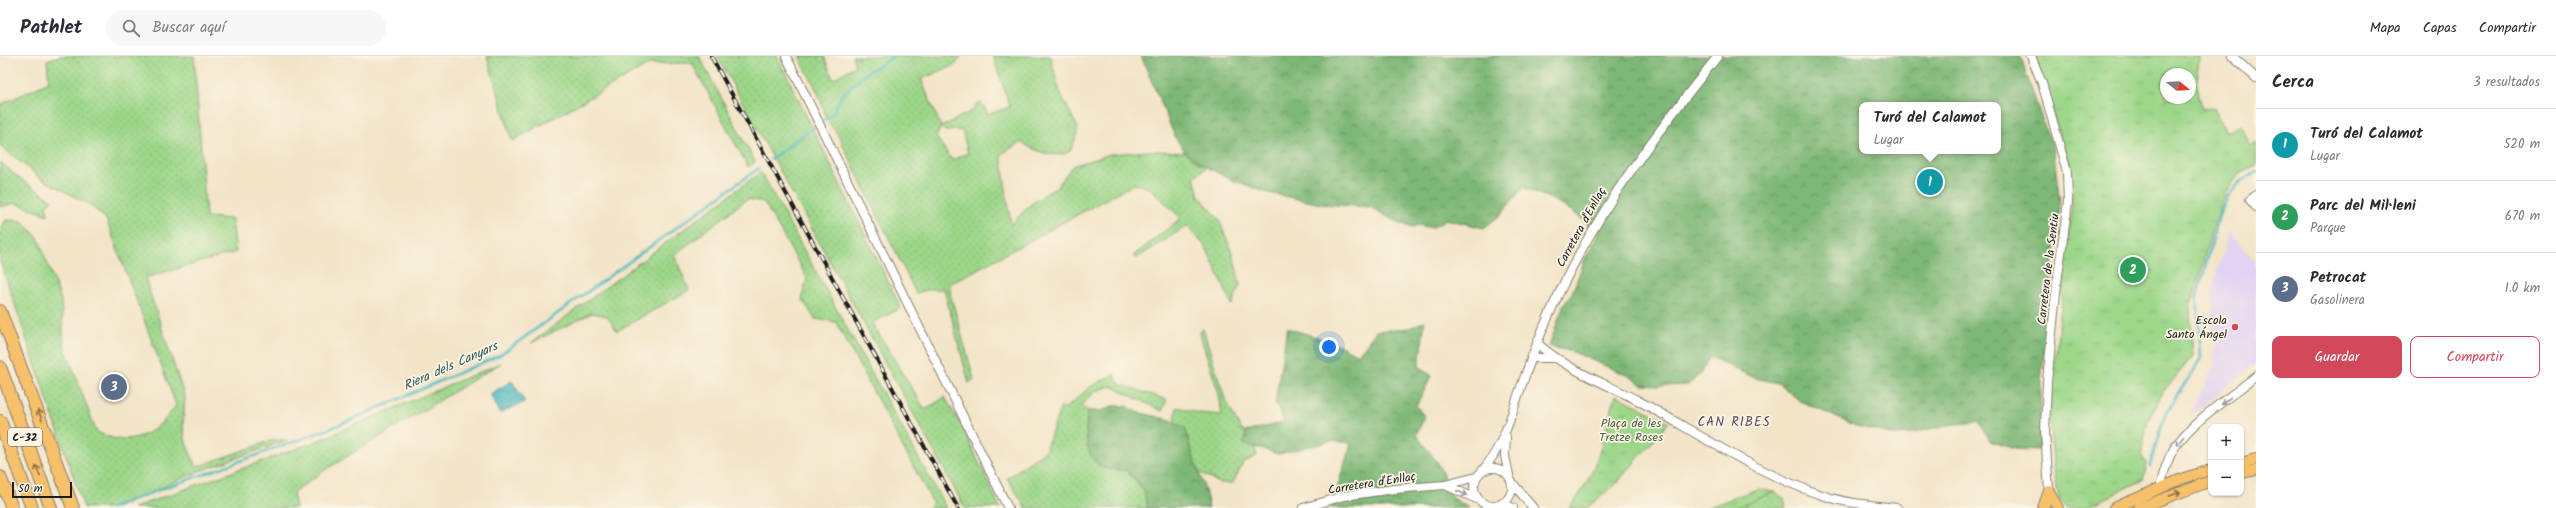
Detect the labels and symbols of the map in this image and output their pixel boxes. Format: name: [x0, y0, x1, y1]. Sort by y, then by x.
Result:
north arrow: [2160, 68, 2196, 104]
pin: 1: [1917, 167, 1943, 197]
street label: Carretera d'Enllaç: [1552, 184, 1611, 271]
street label: Carretera de la Sentiu: [2032, 212, 2065, 326]
pin: 2: [2120, 255, 2146, 285]
place label: Escola Santo Ángel: [2166, 311, 2227, 344]
marker: Escola Santo Ángel: [2230, 322, 2240, 332]
water label: Riera dels Canyars: [400, 336, 502, 397]
your location: [1319, 337, 1339, 357]
pin: 3: [101, 372, 127, 402]
one-way arrow: [2220, 396, 2231, 405]
one-way arrow: [36, 409, 43, 422]
district label: CAN RIBES: [1697, 412, 1771, 433]
park label: Plaça de les Tretze Roses: [1599, 414, 1663, 447]
road number: C-32: [8, 428, 42, 446]
one-way arrow: [2176, 436, 2185, 446]
one-way arrow: [33, 466, 41, 478]
street label: Carretera d'Enllaç: [1327, 467, 1417, 500]
scale bar: [12, 480, 72, 499]
one-way arrow: [2168, 489, 2180, 497]
one-way arrow: [1455, 490, 1467, 497]

